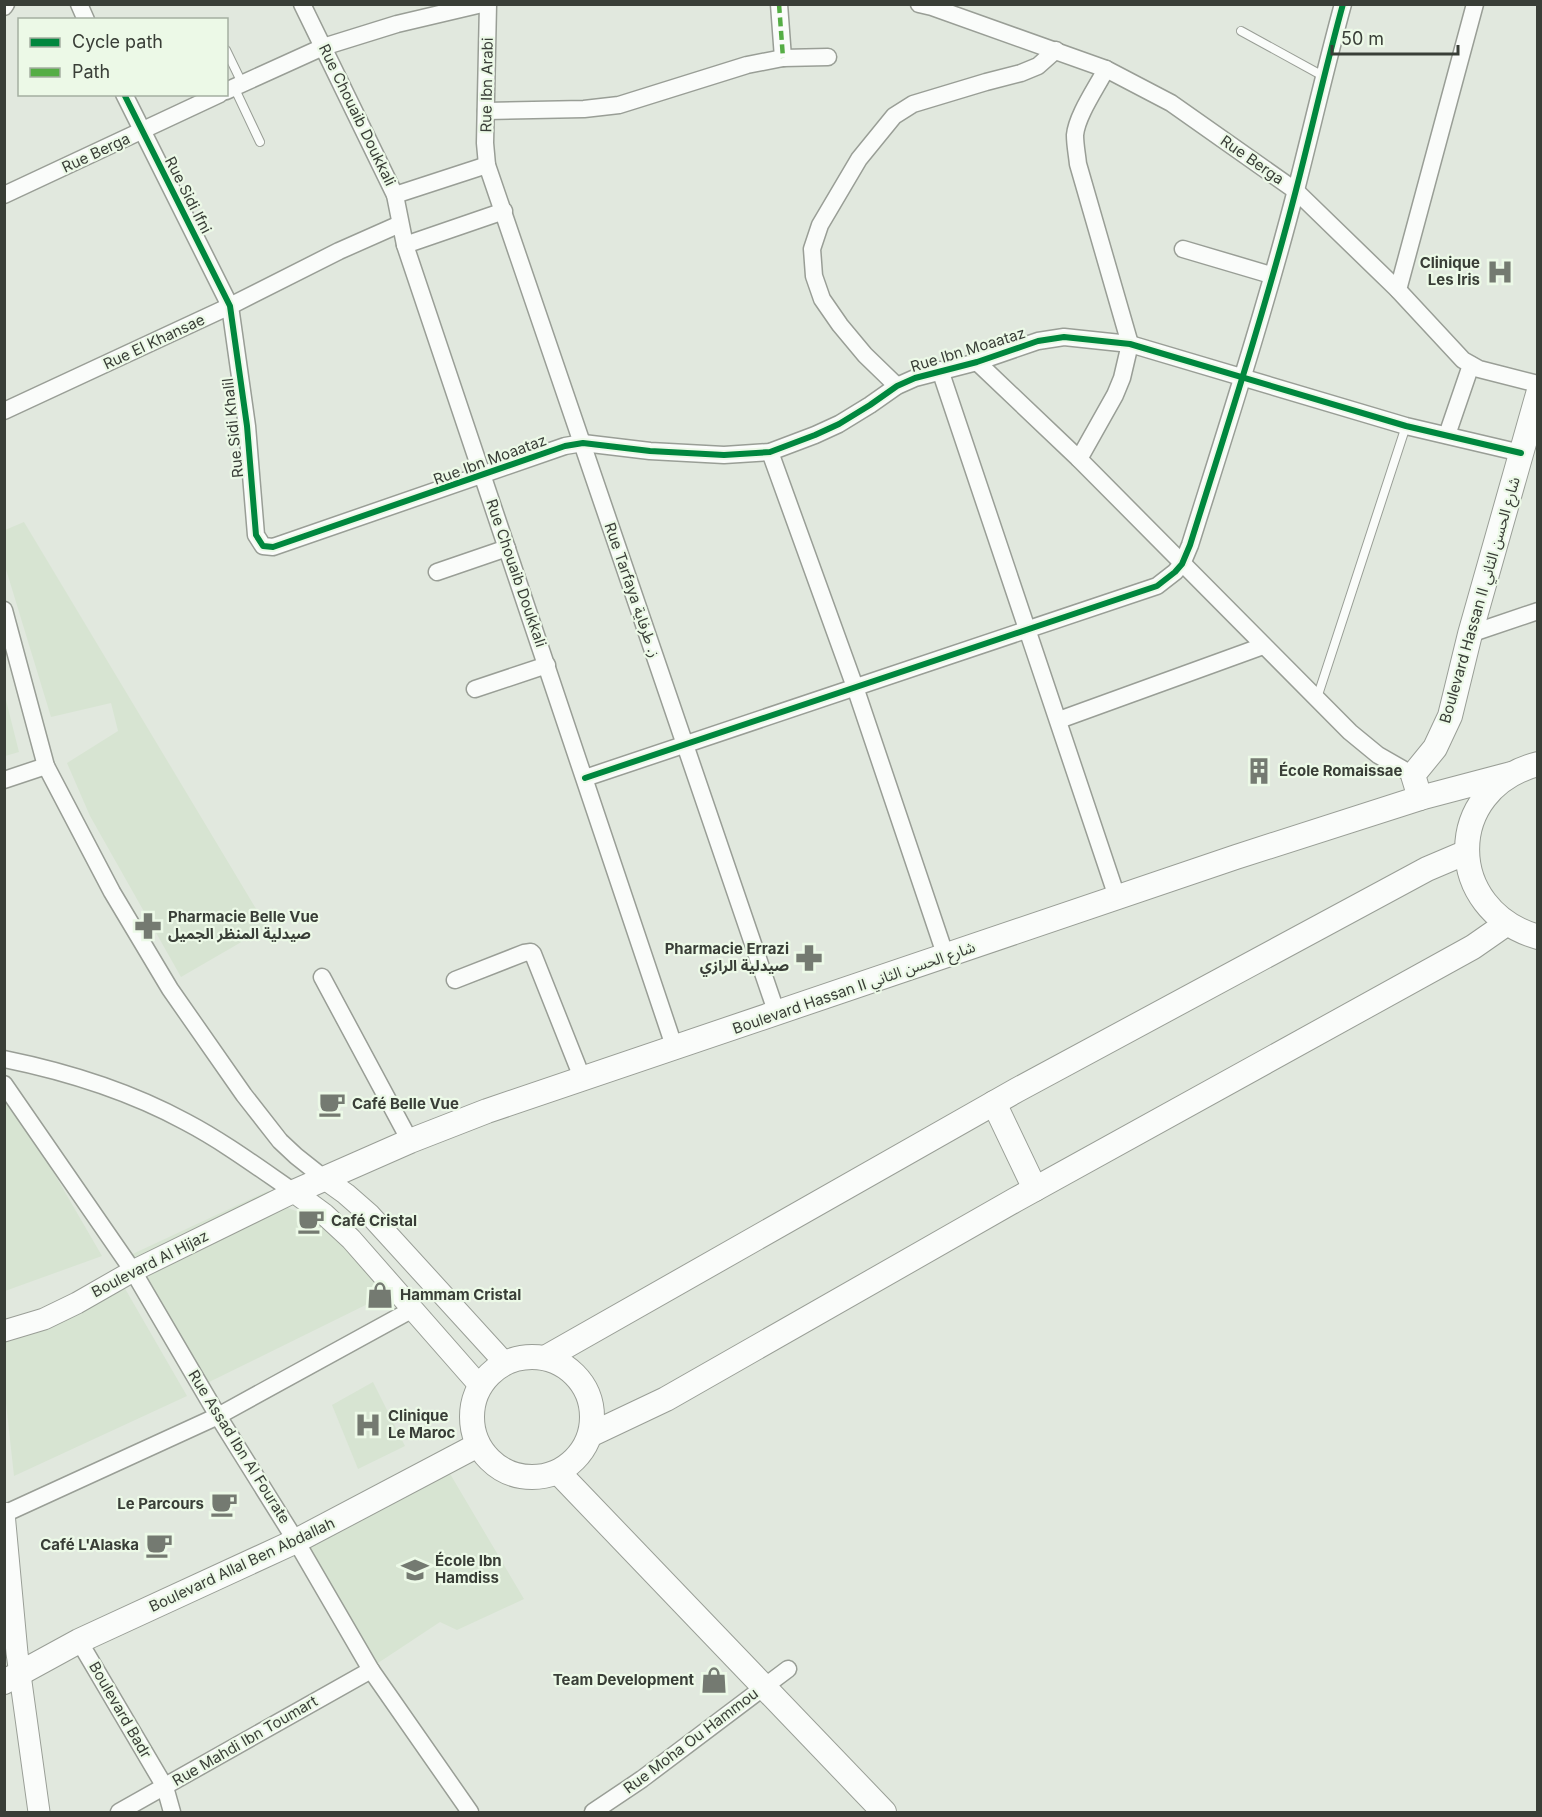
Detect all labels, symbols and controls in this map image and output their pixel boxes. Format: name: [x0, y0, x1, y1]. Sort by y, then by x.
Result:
legend: [18, 18, 228, 96]
scale bar: [1332, 18, 1458, 56]
text: 50 m: [1341, 28, 1384, 49]
text: Cycle path: [72, 31, 163, 52]
street label: Rue Ibn Arabi: [476, 37, 497, 133]
street label: Rue Chouaib Doukkali: [315, 41, 400, 189]
text: Path: [72, 61, 110, 82]
street label: Rue Berga: [59, 128, 133, 177]
street label: Rue Berga: [1217, 131, 1288, 188]
street label: Rue Sidi Ifni: [161, 153, 216, 236]
place label: Clinique Les Iris: [1420, 253, 1480, 289]
hospital icon: Clinique Les Iris: [1485, 257, 1515, 287]
street label: Rue El Khansae: [100, 310, 208, 373]
street label: Rue Ibn Moaataz: [908, 323, 1028, 376]
street label: Rue Sidi Khalil: [218, 377, 247, 479]
street label: Rue Ibn Moaataz: [431, 430, 549, 489]
street label: Boulevard Hassan II شارع الحسن الثاني: [1435, 474, 1527, 726]
street label: Rue Chouaib Doukkali: [482, 496, 551, 649]
street label: Rue Tarfaya ز. طرفاية: [600, 520, 664, 660]
building icon: École Romaissae: [1244, 756, 1274, 786]
place label: École Romaissae: [1279, 761, 1403, 780]
place label: Pharmacie Belle Vue صيدلية المنظر الجميل: [168, 907, 319, 943]
pharmacy icon: Pharmacie Belle Vue صيدلية المنظر الجميل: [133, 911, 163, 941]
street label: Boulevard Hassan II شارع الحسن الثاني: [730, 937, 979, 1041]
place label: Pharmacie Errazi صيدلية الرازي: [665, 939, 789, 977]
pharmacy icon: Pharmacie Errazi صيدلية الرازي: [794, 943, 824, 973]
cafe icon: Café Belle Vue: [317, 1089, 347, 1119]
place label: Café Belle Vue: [352, 1094, 459, 1113]
cafe icon: Café Cristal: [296, 1206, 326, 1236]
place label: Café Cristal: [331, 1211, 417, 1230]
street label: Boulevard Al Hijaz: [88, 1226, 211, 1301]
shop icon: Hammam Cristal: [365, 1280, 395, 1310]
place label: Hammam Cristal: [400, 1285, 521, 1304]
street label: Rue Assad Ibn Al Fourate: [184, 1366, 295, 1527]
place label: Clinique Le Maroc: [388, 1406, 456, 1442]
hospital icon: Clinique Le Maroc: [353, 1410, 383, 1440]
cafe icon: Le Parcours: [209, 1489, 239, 1519]
place label: Le Parcours: [117, 1494, 204, 1513]
street label: Boulevard Allal Ben Abdallah: [146, 1513, 338, 1616]
cafe icon: Café L'Alaska: [144, 1530, 174, 1560]
place label: Café L'Alaska: [40, 1535, 139, 1554]
place label: École Ibn Hamdiss: [435, 1551, 502, 1587]
school or university icon: École Ibn Hamdiss: [400, 1555, 430, 1585]
street label: Boulevard Badr: [85, 1658, 156, 1762]
shop icon: Team Development: [699, 1665, 729, 1695]
place label: Team Development: [553, 1670, 694, 1689]
street label: Rue Moha Ou Hammou: [620, 1684, 762, 1797]
street label: Rue Mahdi Ibn Toumart: [169, 1691, 321, 1790]

